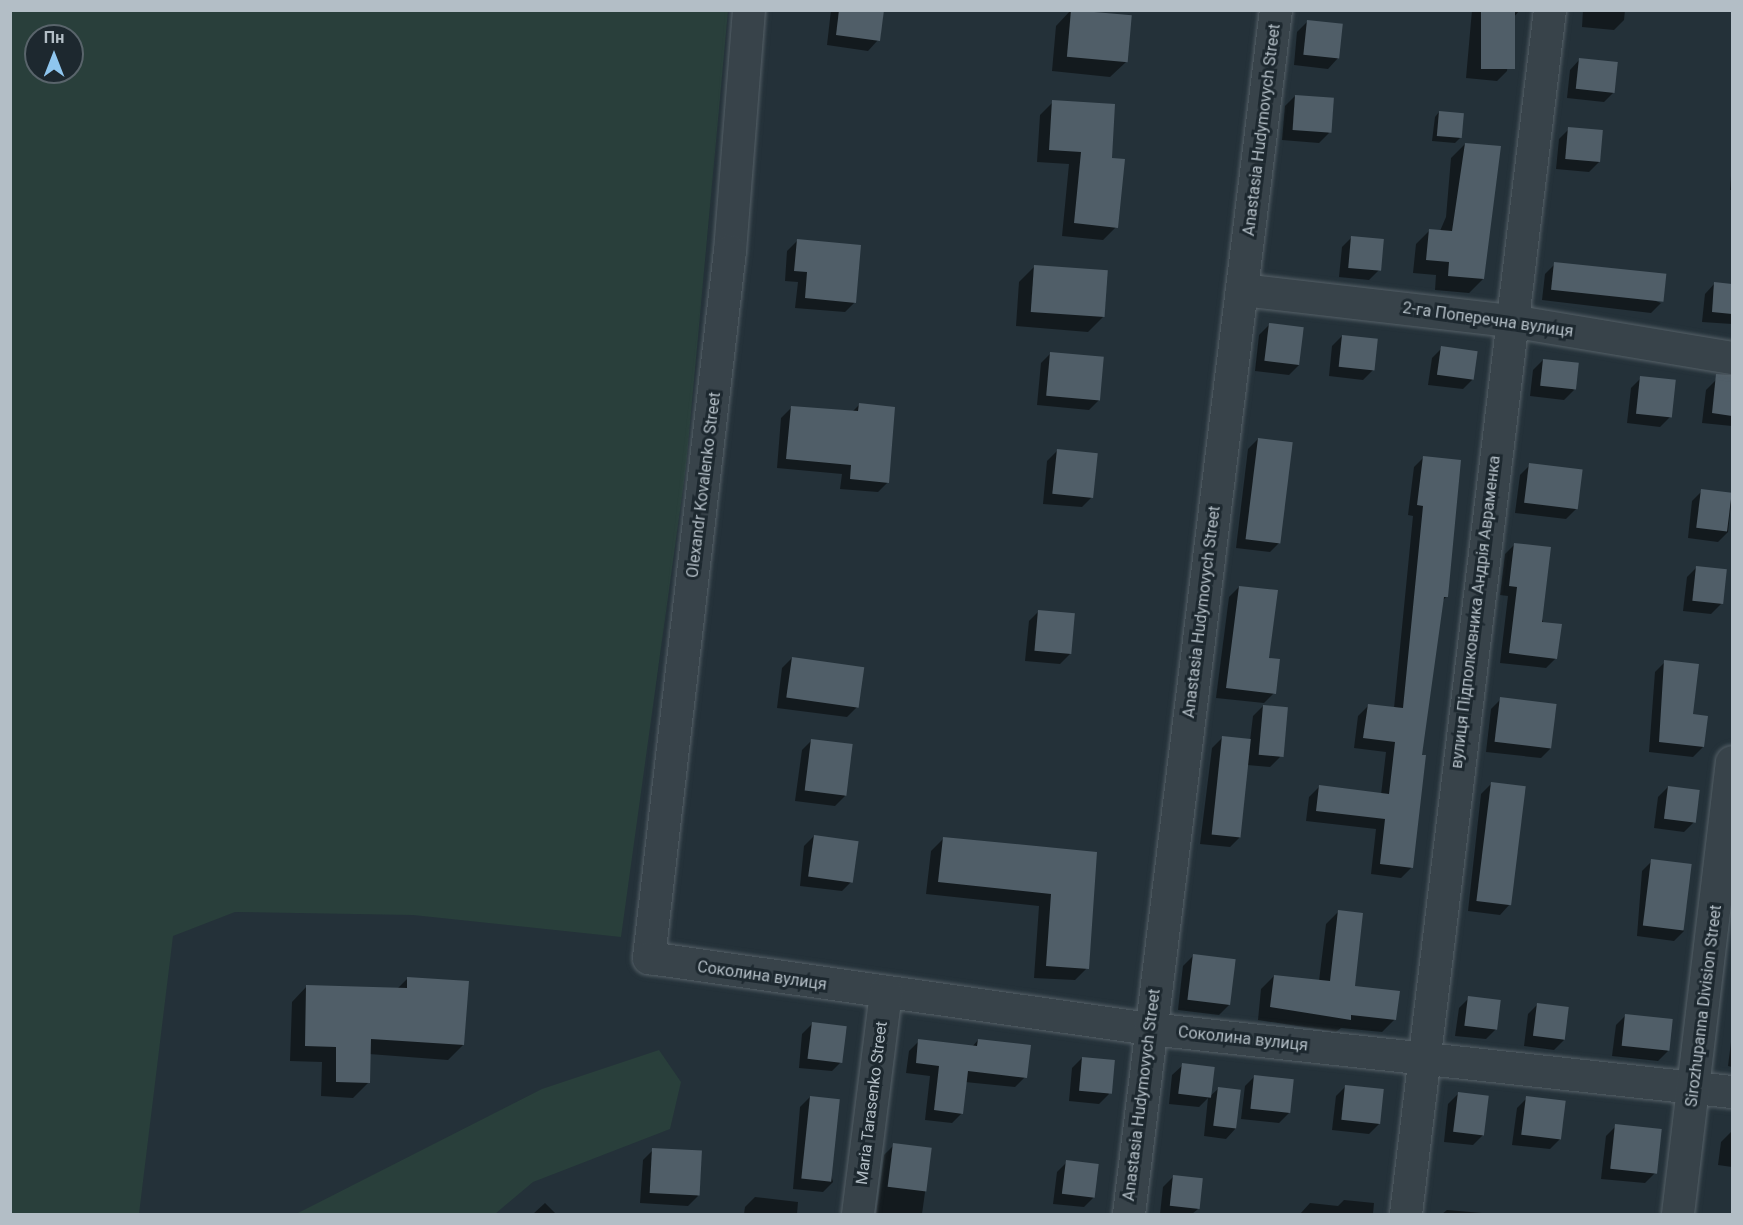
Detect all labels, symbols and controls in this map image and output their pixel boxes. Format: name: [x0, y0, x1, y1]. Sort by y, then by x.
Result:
street label: Anastasia Hudymovych Street: [1239, 23, 1285, 237]
north arrow: [24, 24, 84, 84]
text: Пн: [44, 28, 64, 47]
street label: 2-га Поперечна вулиця: [1401, 299, 1575, 341]
street label: Olexandr Kovalenko Street: [683, 391, 725, 579]
street label: вулиця Підполковника Андрія Авраменка: [1447, 454, 1505, 770]
street label: Anastasia Hudymovych Street: [1179, 505, 1225, 719]
street label: Sirozhupanna Division Street: [1682, 904, 1726, 1108]
street label: Соколина вулиця: [696, 957, 828, 995]
street label: Anastasia Hudymovych Street: [1119, 988, 1165, 1202]
street label: Maria Tarasenko Street: [852, 1020, 892, 1186]
street label: Соколина вулиця: [1177, 1023, 1309, 1055]

